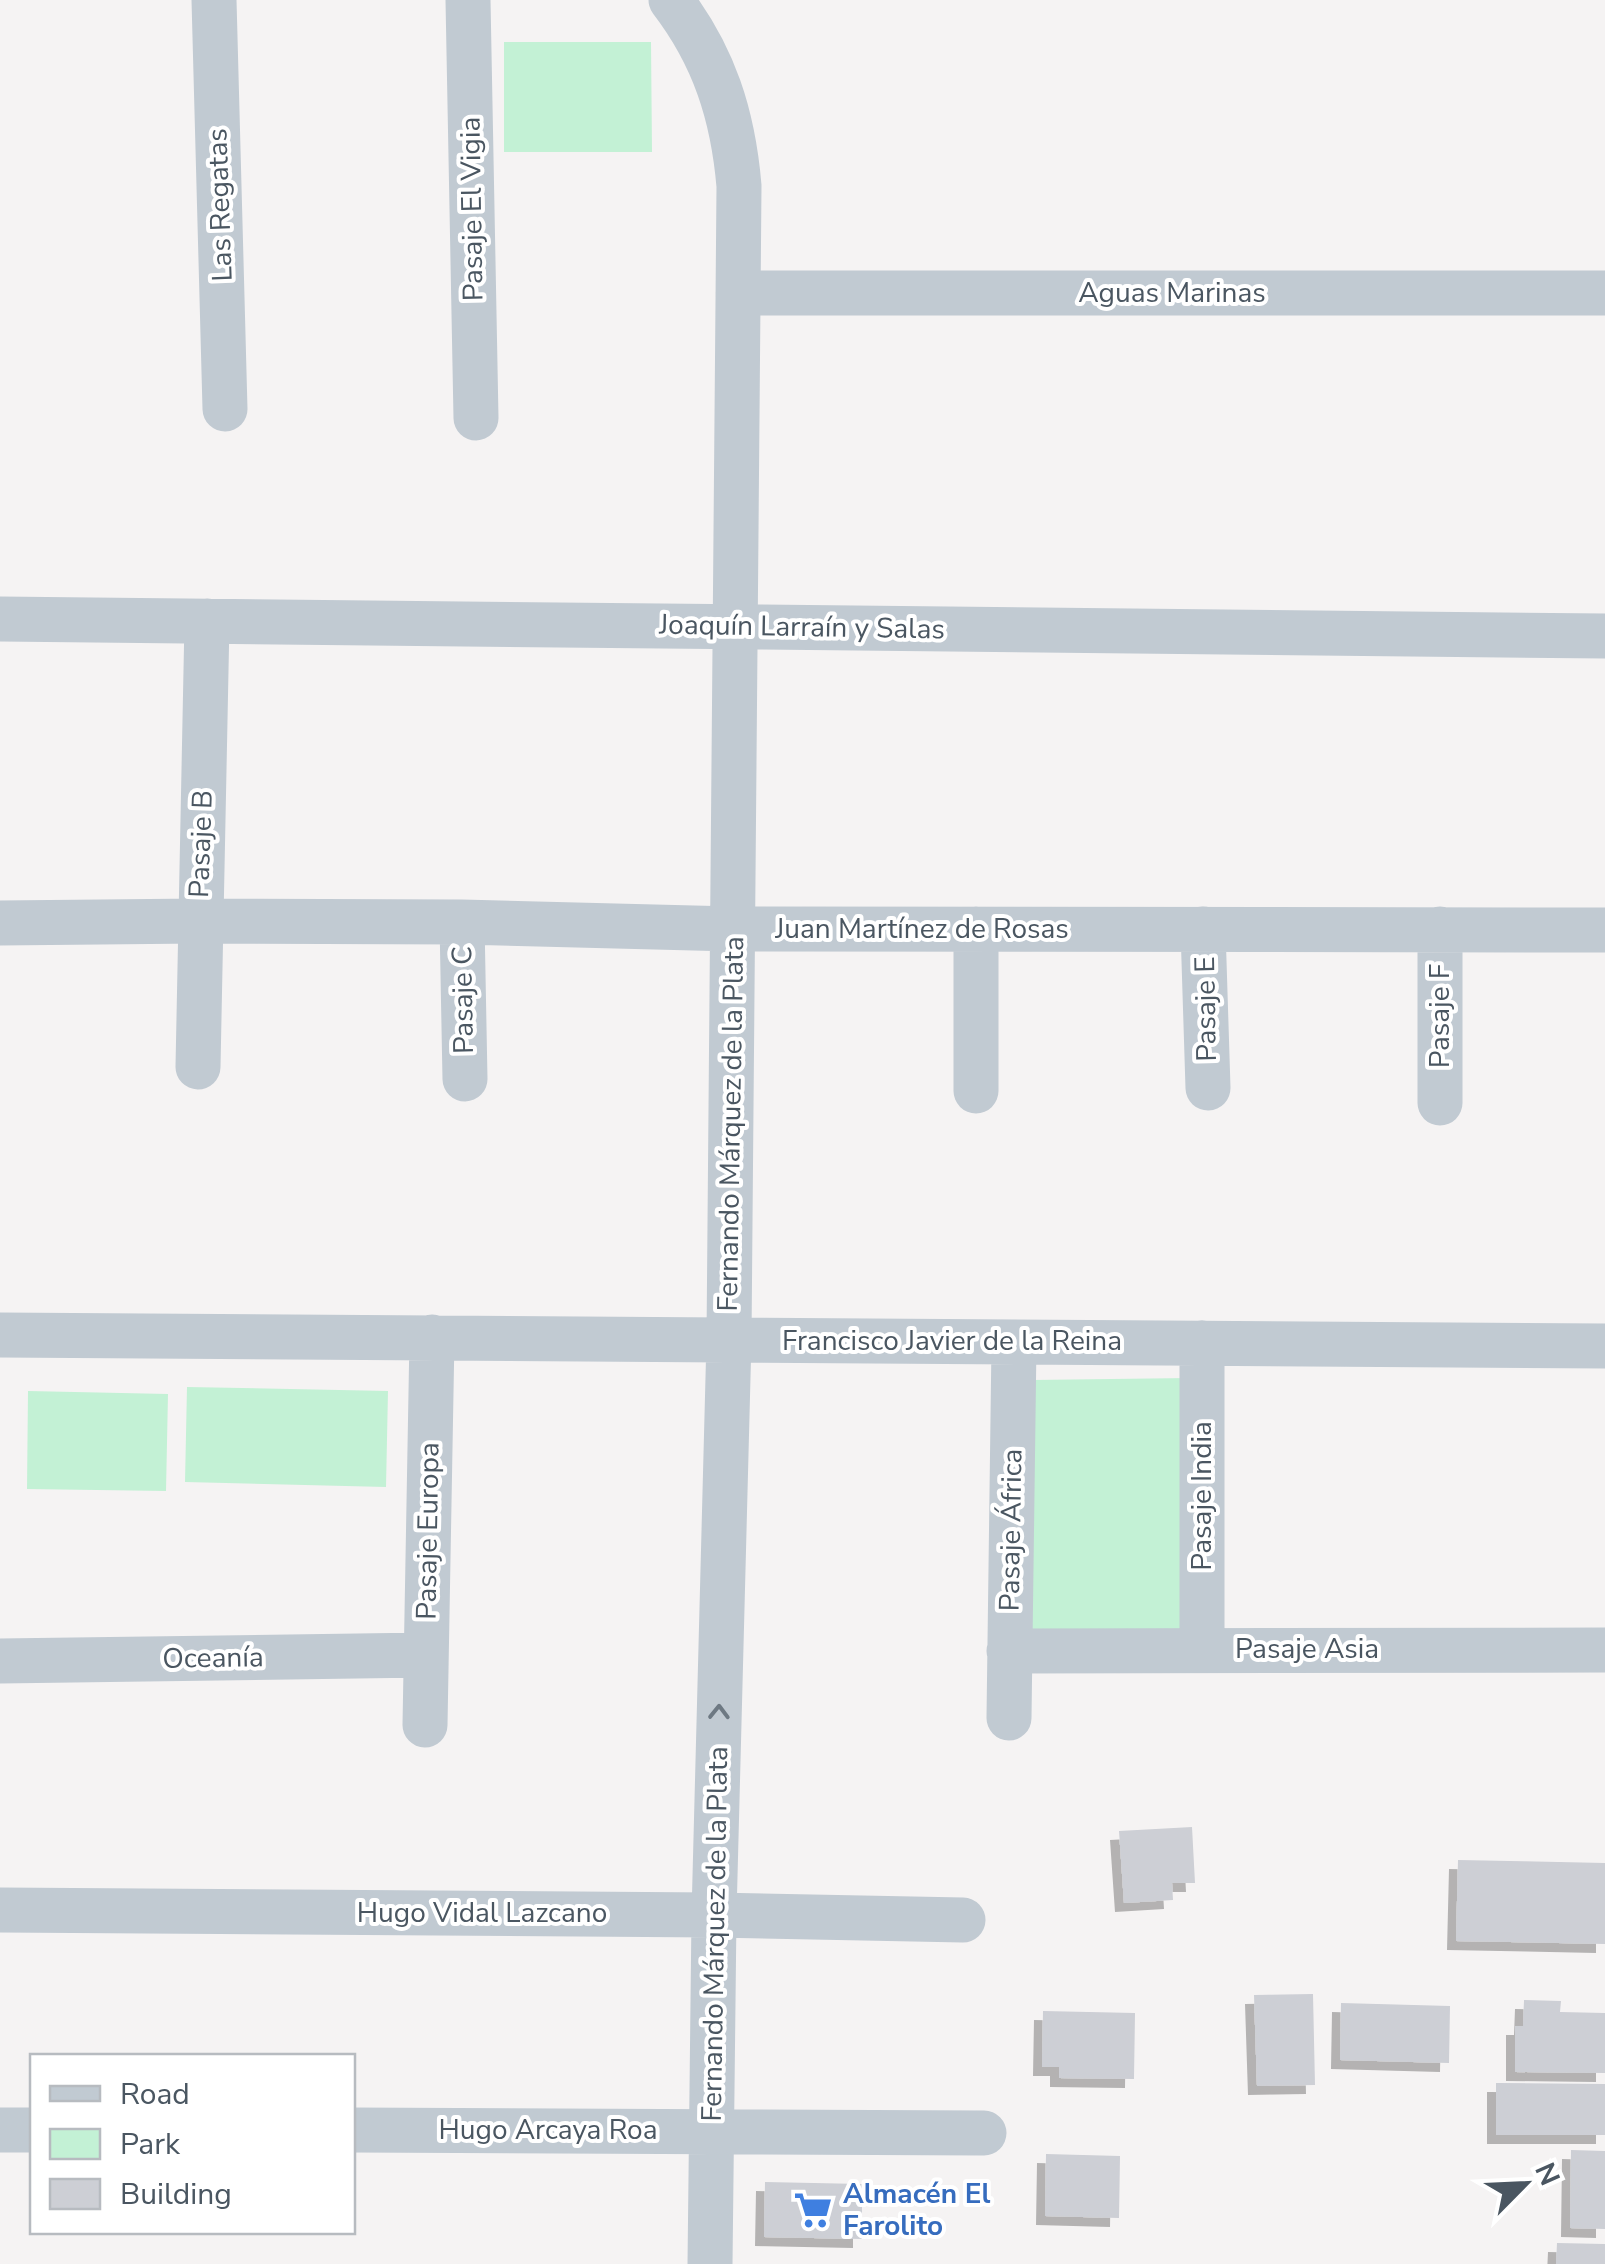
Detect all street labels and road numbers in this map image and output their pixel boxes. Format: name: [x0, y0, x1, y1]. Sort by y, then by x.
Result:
street label: Pasaje El Vigia: [451, 117, 493, 301]
street label: Las Regatas: [198, 128, 242, 282]
street label: Aguas Marinas: [1078, 274, 1266, 312]
street label: Joaquín Larraín y Salas: [658, 605, 945, 648]
street label: Pasaje B: [180, 789, 222, 899]
street label: Juan Martínez de Rosas: [774, 910, 1069, 948]
street label: Fernando Márquez de la Plata: [709, 936, 753, 1312]
street label: Pasaje C: [443, 946, 483, 1054]
street label: Pasaje E: [1186, 956, 1226, 1062]
street label: Pasaje F: [1421, 964, 1459, 1068]
street label: Francisco Javier de la Reina: [782, 1322, 1122, 1360]
street label: Pasaje India: [1183, 1421, 1221, 1571]
street label: Pasaje Europa: [407, 1442, 449, 1620]
street label: Pasaje África: [991, 1448, 1031, 1612]
street label: Pasaje Asia: [1235, 1630, 1379, 1668]
street label: Oceanía: [162, 1638, 264, 1678]
street label: Fernando Márquez de la Plata: [693, 1746, 737, 2122]
street label: Hugo Vidal Lazcano: [357, 1894, 607, 1932]
street label: Hugo Arcaya Roa: [439, 2111, 657, 2149]

